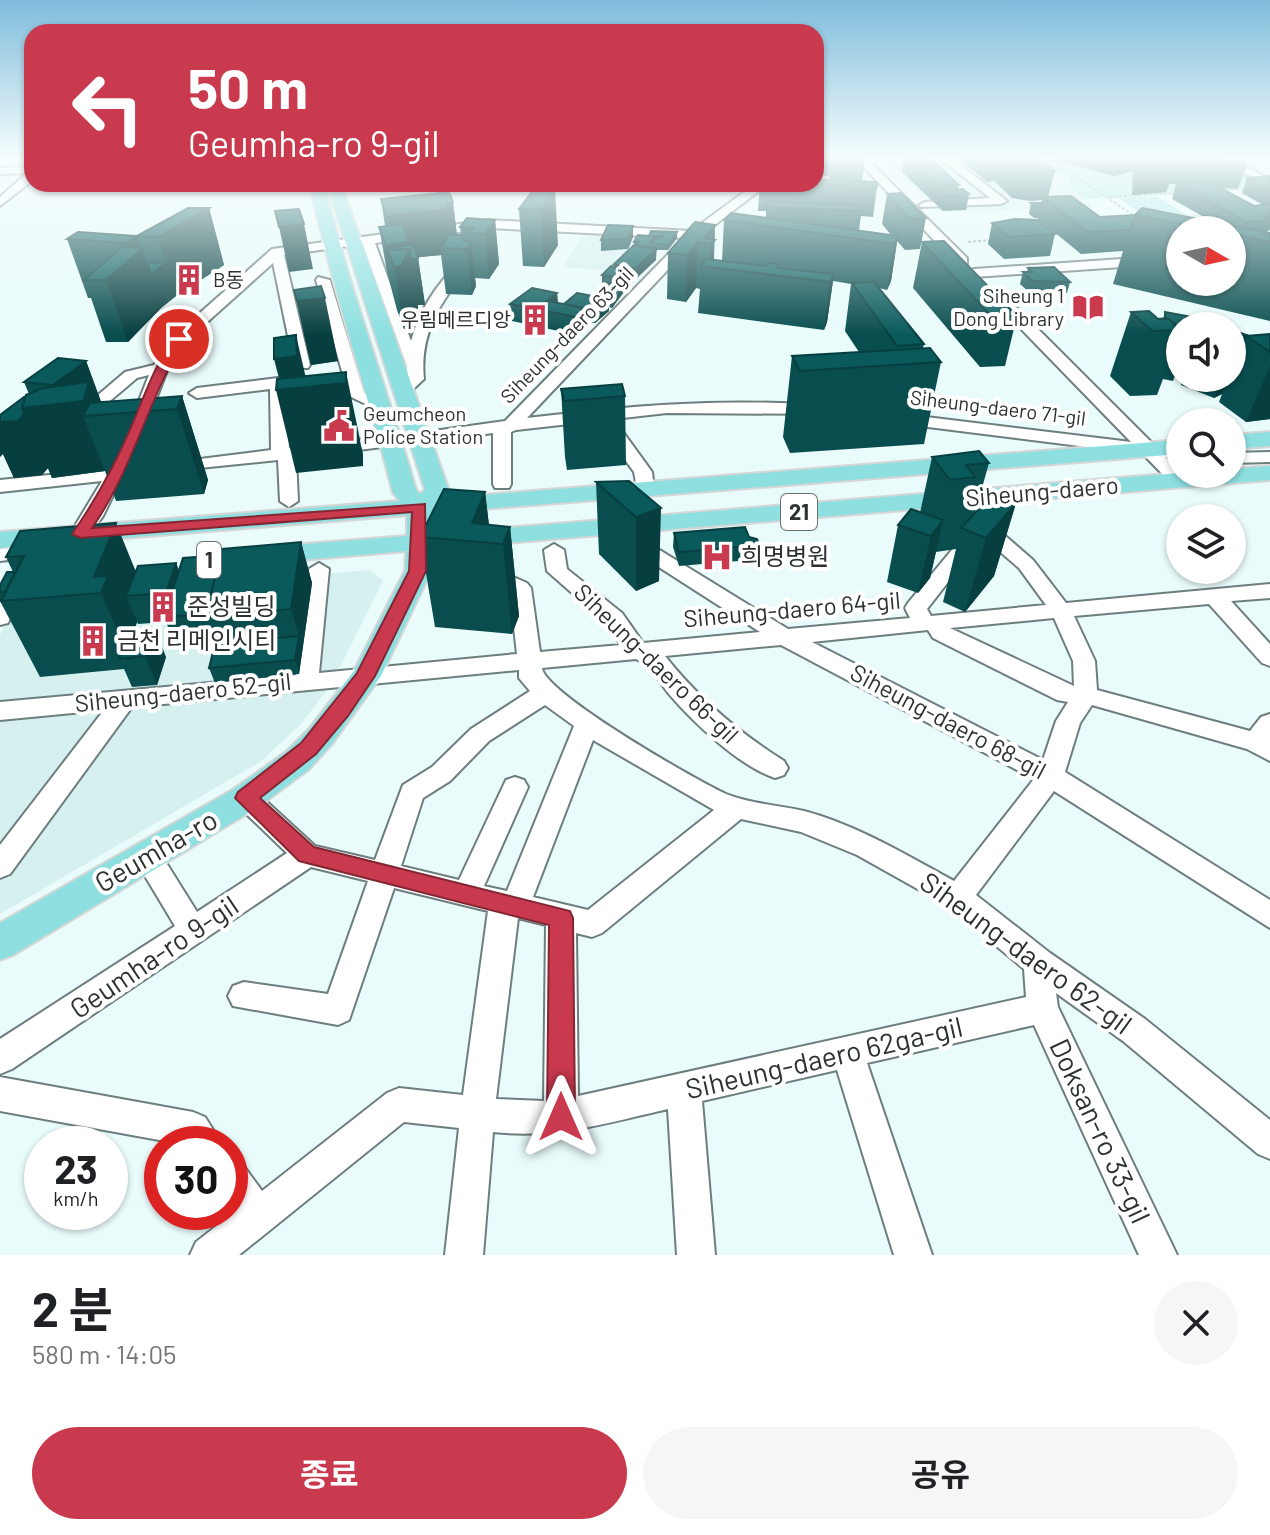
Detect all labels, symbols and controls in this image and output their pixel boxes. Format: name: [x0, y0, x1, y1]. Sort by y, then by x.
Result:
text: 50 m: [188, 53, 308, 120]
icon: left: [56, 56, 160, 160]
text: Geumha-ro 9-gil: [188, 121, 440, 164]
north arrow: [1166, 216, 1246, 296]
map controls: [1166, 216, 1246, 584]
street label: Siheung-daero 63-gil: [495, 261, 638, 408]
building icon: B동: [172, 263, 206, 297]
place label: B동: [213, 267, 244, 291]
place label: Siheung 1 Dong Library: [953, 283, 1064, 330]
library icon: Siheung 1 Dong Library: [1071, 290, 1105, 324]
building icon: 우림메르디앙: [518, 303, 552, 337]
pin: [145, 305, 213, 373]
place label: 우림메르디앙: [401, 307, 511, 331]
button: sound: [1166, 312, 1246, 392]
icon: arrive: [157, 317, 201, 361]
street label: Siheung-daero 71-gil: [909, 384, 1087, 430]
place label: Geumcheon Police Station: [363, 401, 483, 448]
button: search: [1166, 408, 1246, 488]
public building icon: Geumcheon Police Station: [322, 409, 356, 443]
street label: Siheung-daero: [964, 469, 1120, 512]
road number: 21: [781, 494, 817, 530]
button: layers: [1166, 504, 1246, 584]
hospital icon: 희명병원: [700, 540, 734, 574]
place label: 희명병원: [741, 541, 829, 570]
road number: 1: [197, 542, 221, 578]
street label: Siheung-daero 66-gil: [569, 577, 745, 749]
street label: Siheung-daero 64-gil: [682, 585, 902, 632]
building icon: 준성빌딩: [146, 590, 180, 624]
place label: 준성빌딩: [187, 591, 275, 620]
building icon: 금천 리메인시티: [76, 624, 110, 658]
place label: 금천 리메인시티: [117, 625, 276, 654]
street label: Siheung-daero 68-gil: [846, 657, 1051, 784]
street label: Siheung-daero 52-gil: [73, 666, 293, 717]
street label: Geumha-ro: [88, 801, 223, 899]
street label: Siheung-daero 62-gil: [914, 864, 1139, 1041]
street label: Geumha-ro 9-gil: [63, 887, 244, 1025]
street label: Siheung-daero 62ga-gil: [682, 1009, 966, 1105]
street label: Doksan-ro 33-gil: [1043, 1033, 1158, 1228]
position arrow: [519, 1075, 603, 1159]
speed limit sign: 30: [144, 1126, 248, 1230]
text: 23: [54, 1144, 98, 1192]
text: km/h: [53, 1186, 99, 1210]
text: 2 분: [32, 1279, 113, 1337]
button: close: [1154, 1281, 1238, 1365]
text: 580 m · 14:05: [32, 1338, 176, 1369]
button: 종료: [32, 1427, 627, 1519]
button: 공유: [643, 1427, 1238, 1519]

